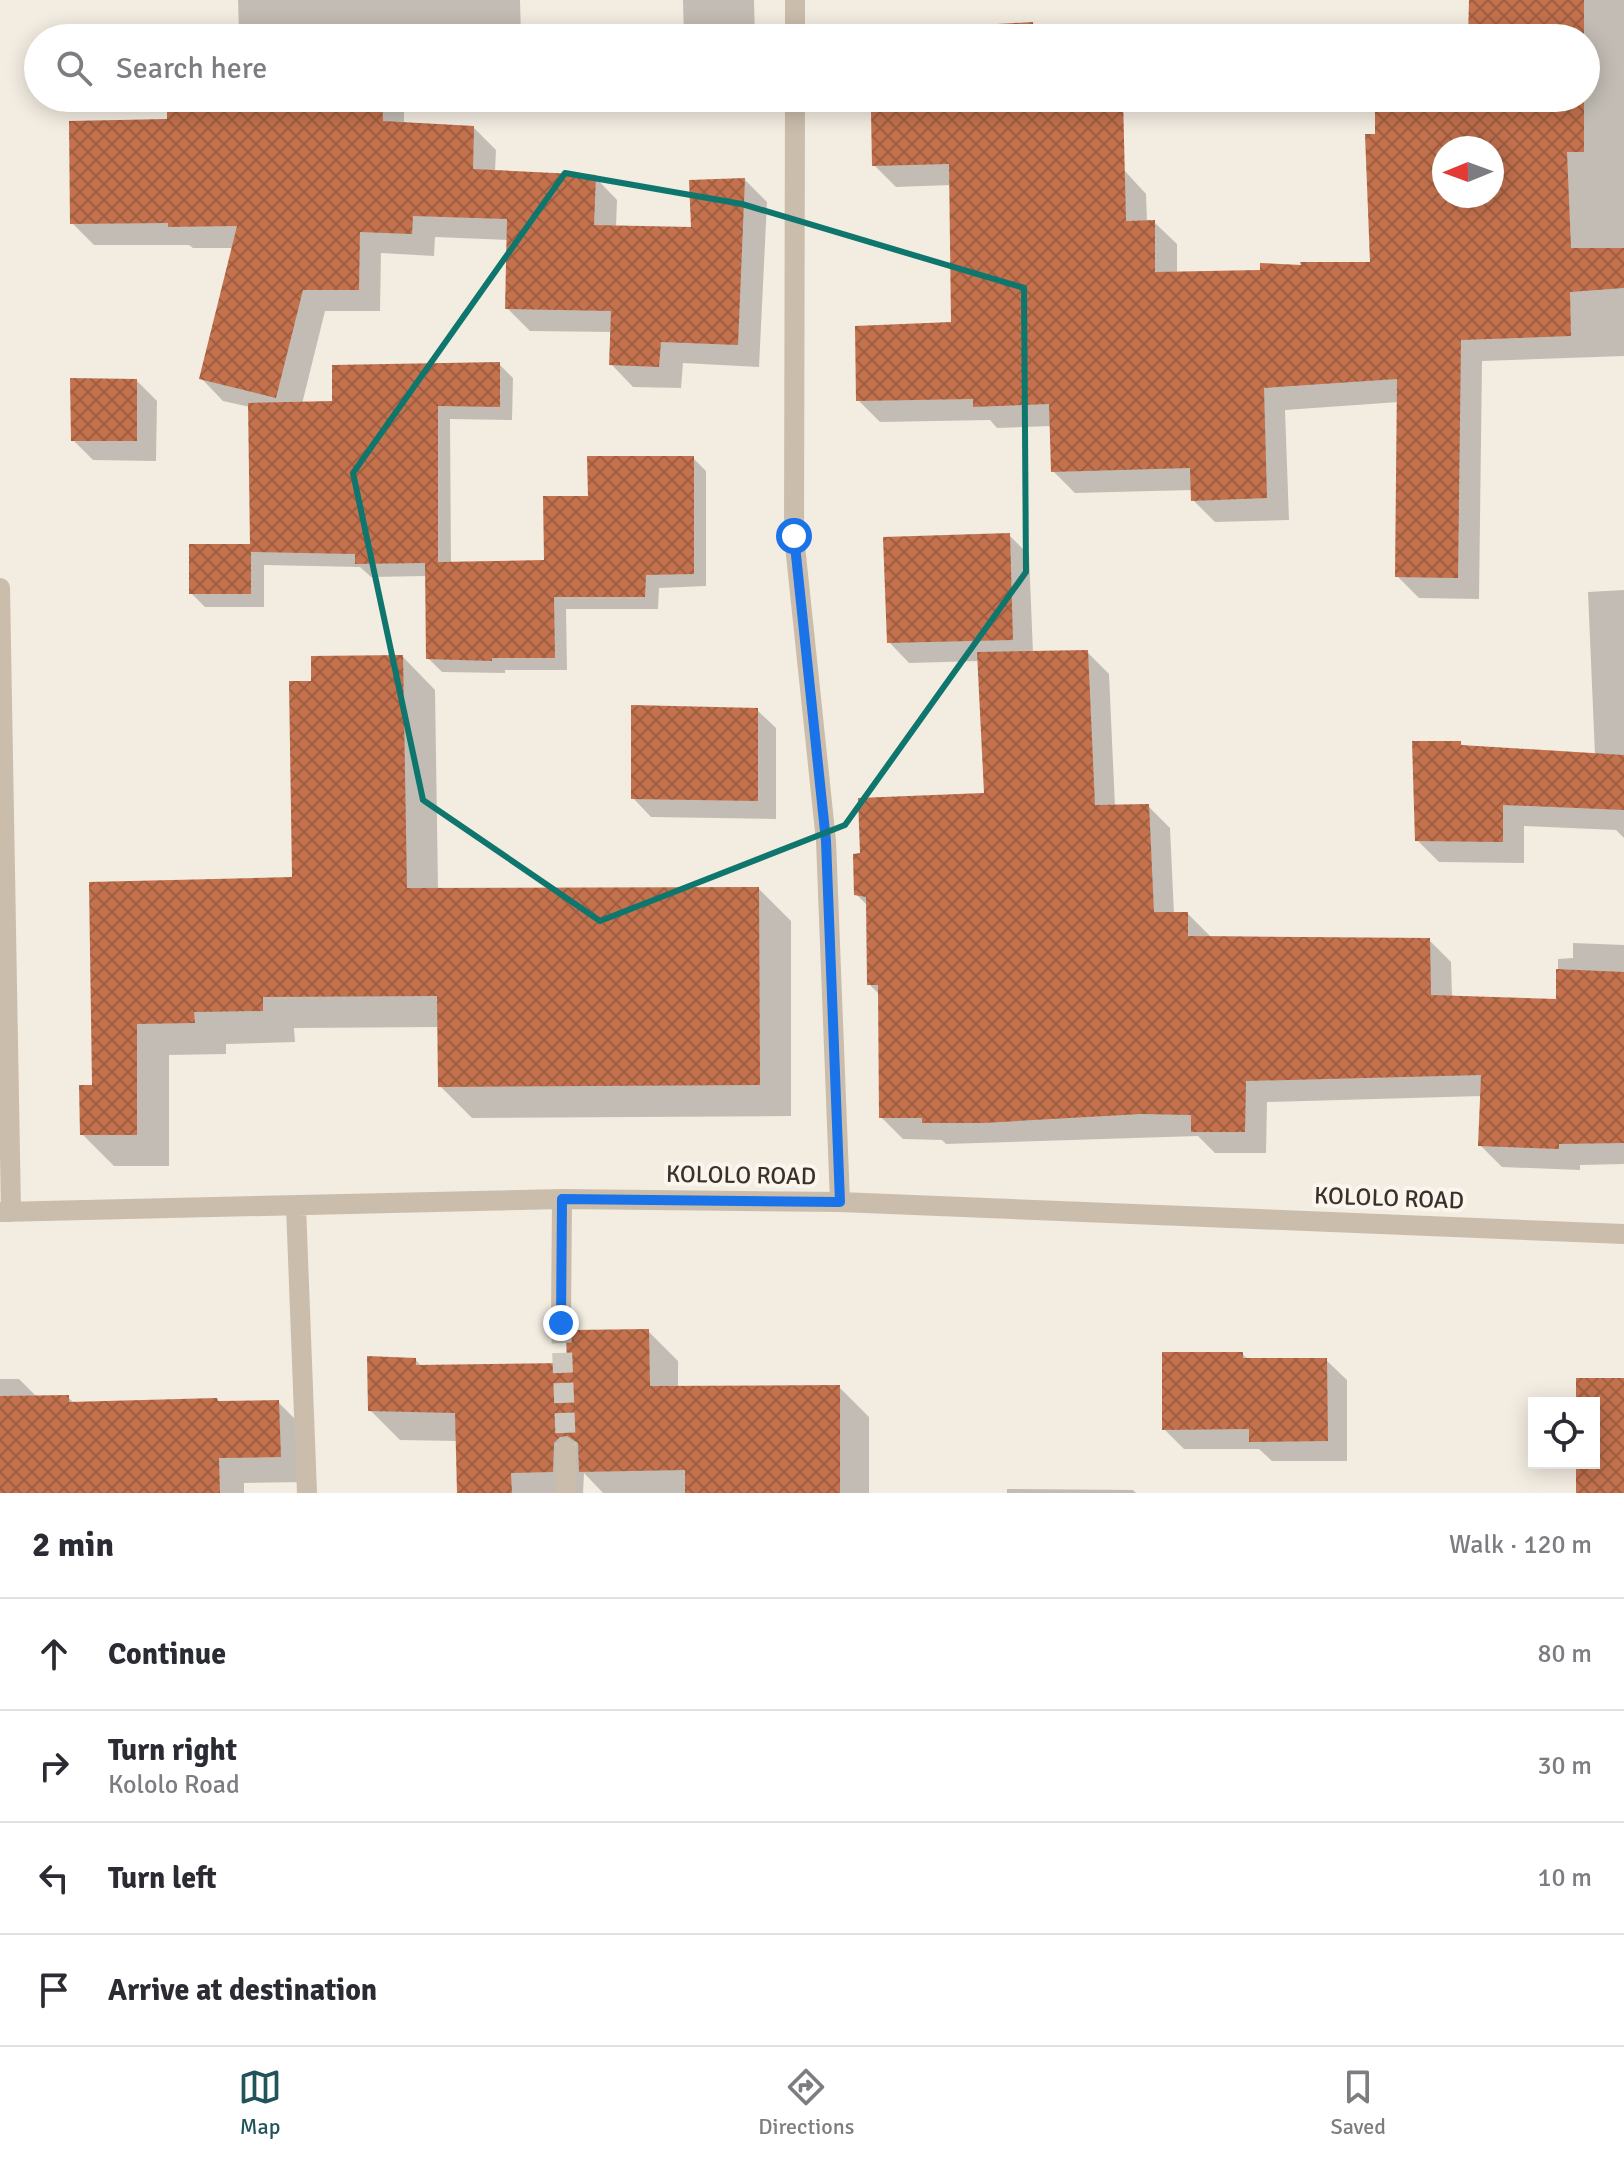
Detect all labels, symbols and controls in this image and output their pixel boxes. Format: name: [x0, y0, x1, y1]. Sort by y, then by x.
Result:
search box: [24, 24, 1600, 112]
icon: search: [52, 46, 96, 90]
text: Search here: [116, 50, 267, 87]
north arrow: [1432, 136, 1504, 208]
route start: [776, 518, 812, 554]
street label: KOLOLO ROAD: [666, 1159, 816, 1191]
street label: KOLOLO ROAD: [1313, 1180, 1465, 1216]
route end: [543, 1305, 579, 1341]
map controls: [1528, 1397, 1600, 1469]
button: locate: [1528, 1397, 1600, 1469]
text: 2 min: [32, 1524, 114, 1566]
text: Walk · 120 m: [1449, 1529, 1592, 1561]
icon: ahead: [32, 1632, 76, 1676]
text: Continue: [108, 1636, 226, 1673]
text: 80 m: [1537, 1638, 1592, 1670]
text: Turn right: [108, 1732, 237, 1769]
icon: right: [32, 1744, 76, 1788]
text: 30 m: [1537, 1750, 1592, 1782]
text: Kololo Road: [108, 1769, 240, 1801]
icon: left: [32, 1856, 76, 1900]
text: Turn left: [108, 1860, 217, 1897]
text: 10 m: [1537, 1862, 1592, 1894]
icon: arrive: [32, 1968, 76, 2012]
text: Arrive at destination: [108, 1972, 377, 2009]
tab: Map: [238, 2065, 282, 2140]
tab: Directions: [758, 2065, 854, 2140]
tab: Saved: [1331, 2065, 1386, 2140]

